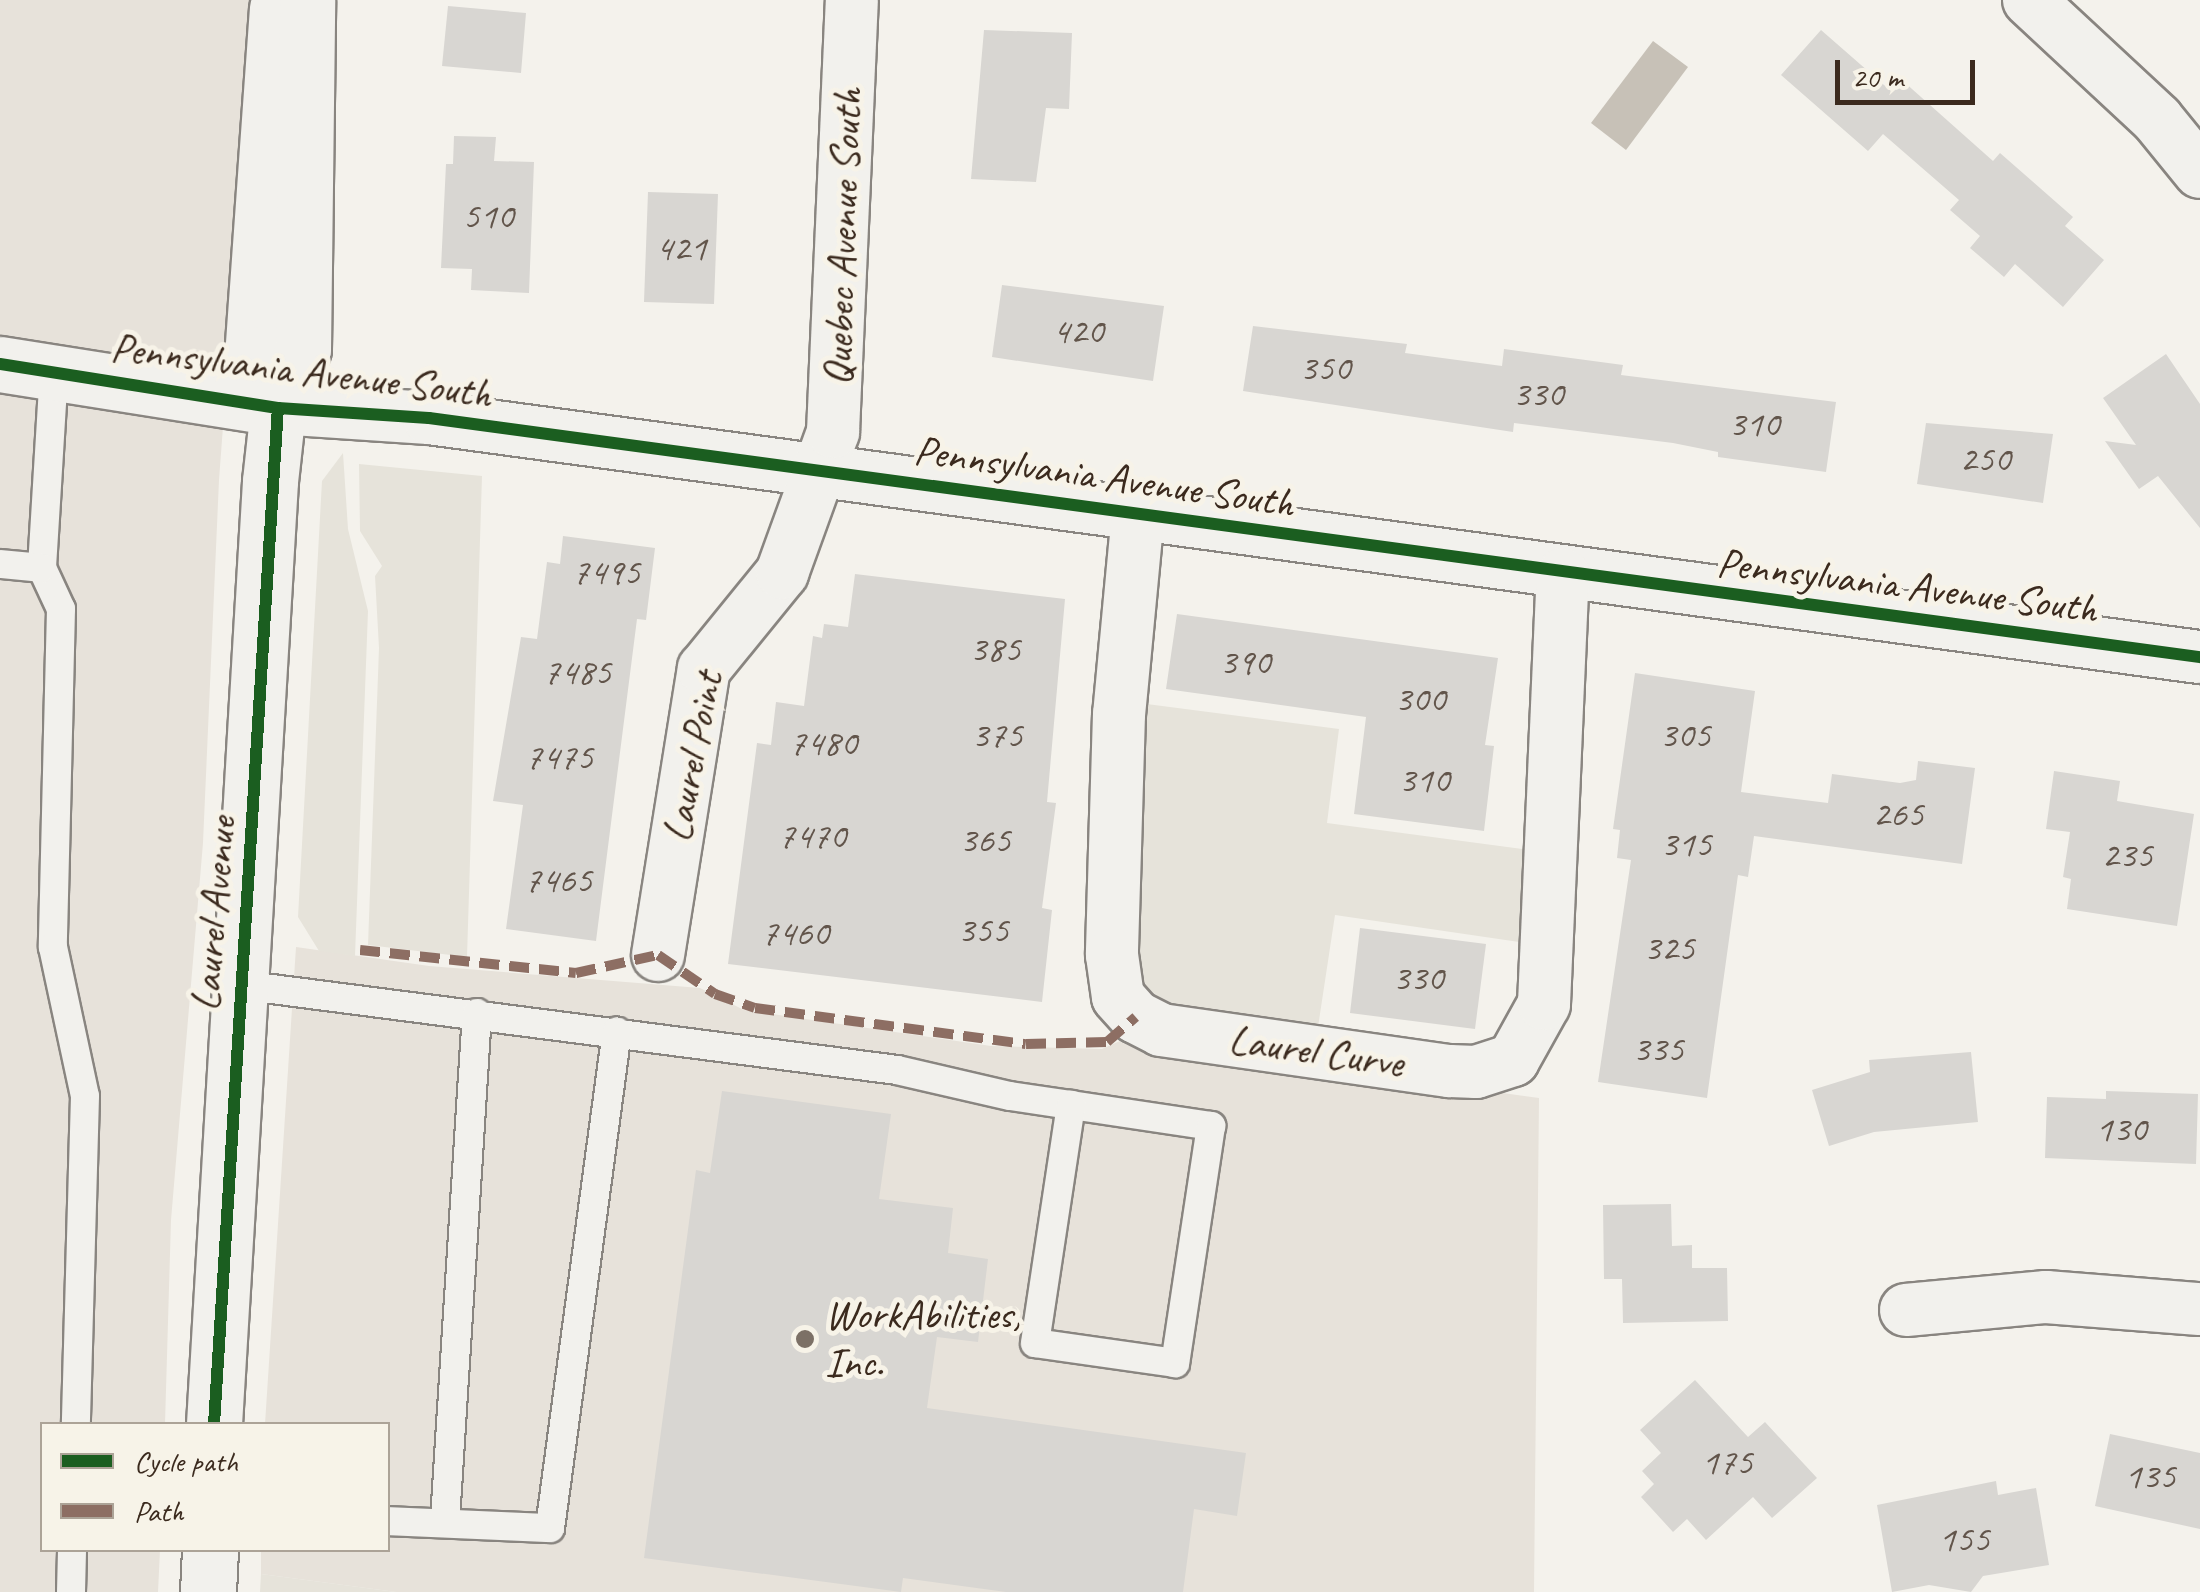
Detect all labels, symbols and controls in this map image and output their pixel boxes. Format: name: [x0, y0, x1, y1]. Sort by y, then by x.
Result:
scale bar: [1840, 40, 1980, 102]
text: 20 m: [1852, 58, 1903, 96]
street label: Quebec Avenue South: [813, 88, 873, 386]
house number: 510: [462, 193, 514, 239]
house number: 421: [655, 225, 707, 271]
house number: 420: [1052, 308, 1104, 354]
street label: Pennsylvania Avenue South: [108, 323, 494, 419]
house number: 350: [1299, 345, 1351, 391]
house number: 330: [1512, 371, 1564, 417]
house number: 310: [1728, 401, 1780, 447]
street label: Pennsylvania Avenue South: [911, 425, 1297, 529]
house number: 250: [1959, 436, 2011, 482]
street label: Pennsylvania Avenue South: [1714, 538, 2100, 634]
house number: 7495: [572, 549, 640, 595]
house number: 385: [969, 626, 1021, 672]
house number: 390: [1219, 639, 1271, 685]
house number: 7485: [543, 649, 611, 695]
street label: Laurel Point: [652, 668, 734, 846]
house number: 300: [1394, 676, 1446, 722]
house number: 375: [971, 712, 1023, 758]
house number: 305: [1659, 712, 1711, 758]
house number: 7480: [789, 720, 857, 766]
house number: 7475: [525, 734, 593, 780]
house number: 310: [1398, 757, 1450, 803]
house number: 265: [1872, 791, 1924, 837]
house number: 7470: [778, 813, 846, 859]
street label: Laurel Avenue: [180, 815, 248, 1013]
house number: 365: [959, 817, 1011, 863]
house number: 315: [1660, 821, 1712, 867]
house number: 235: [2101, 832, 2153, 878]
house number: 7465: [524, 857, 592, 903]
house number: 355: [957, 907, 1009, 953]
house number: 7460: [761, 910, 829, 956]
house number: 325: [1643, 925, 1695, 971]
house number: 330: [1392, 955, 1444, 1001]
street label: Laurel Curve: [1226, 1015, 1406, 1089]
house number: 335: [1632, 1026, 1684, 1072]
house number: 130: [2095, 1106, 2147, 1152]
place label: WorkAbilities, Inc.: [825, 1290, 1021, 1388]
marker: WorkAbilities, Inc.: [794, 1328, 816, 1350]
legend: [40, 1422, 390, 1552]
house number: 175: [1701, 1439, 1753, 1485]
text: Cycle path: [134, 1442, 238, 1480]
house number: 135: [2124, 1453, 2176, 1499]
text: Path: [134, 1492, 183, 1530]
house number: 155: [1938, 1516, 1990, 1562]

